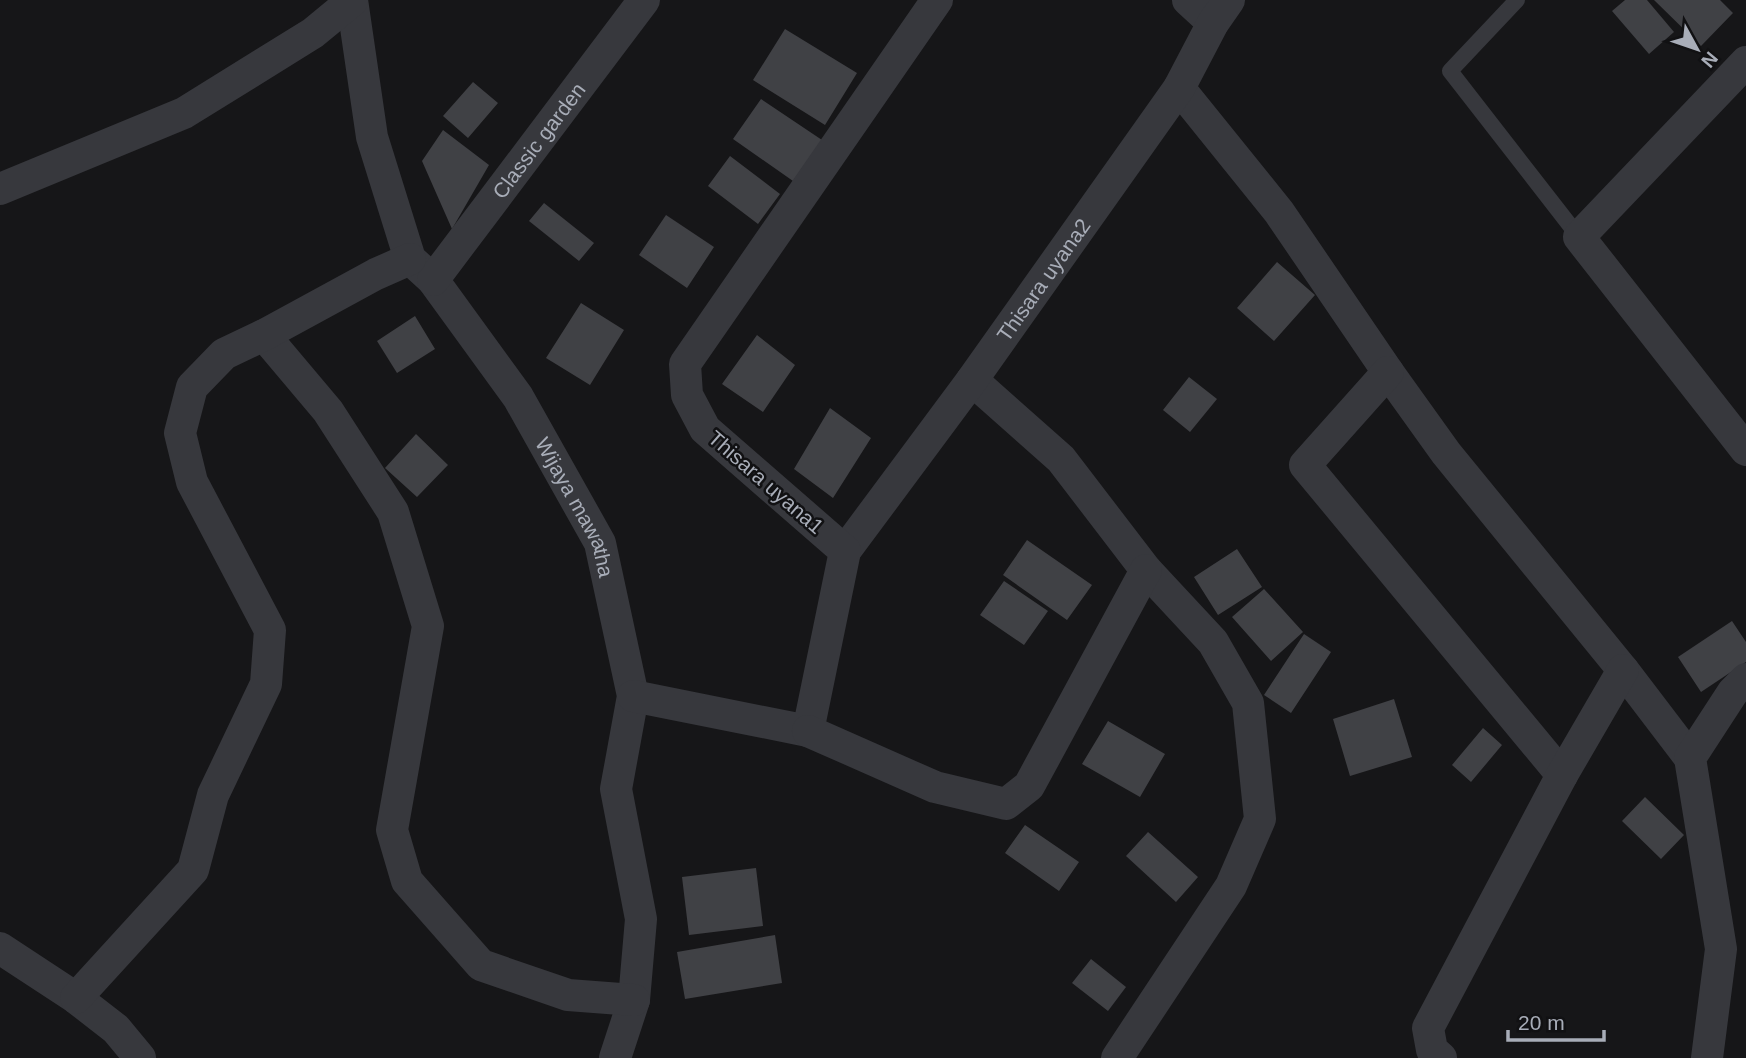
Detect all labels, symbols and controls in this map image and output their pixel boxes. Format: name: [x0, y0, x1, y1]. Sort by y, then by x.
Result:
north arrow: [1662, 14, 1732, 84]
text: N: [1697, 48, 1722, 72]
street label: Classic garden: [487, 78, 589, 203]
street label: Thisara uyana2: [992, 214, 1094, 345]
street label: Thisara uyana1: [704, 426, 828, 538]
street label: Wijaya mawatha: [531, 433, 619, 580]
scale bar: [1508, 998, 1604, 1042]
text: 20 m: [1518, 1011, 1565, 1034]

